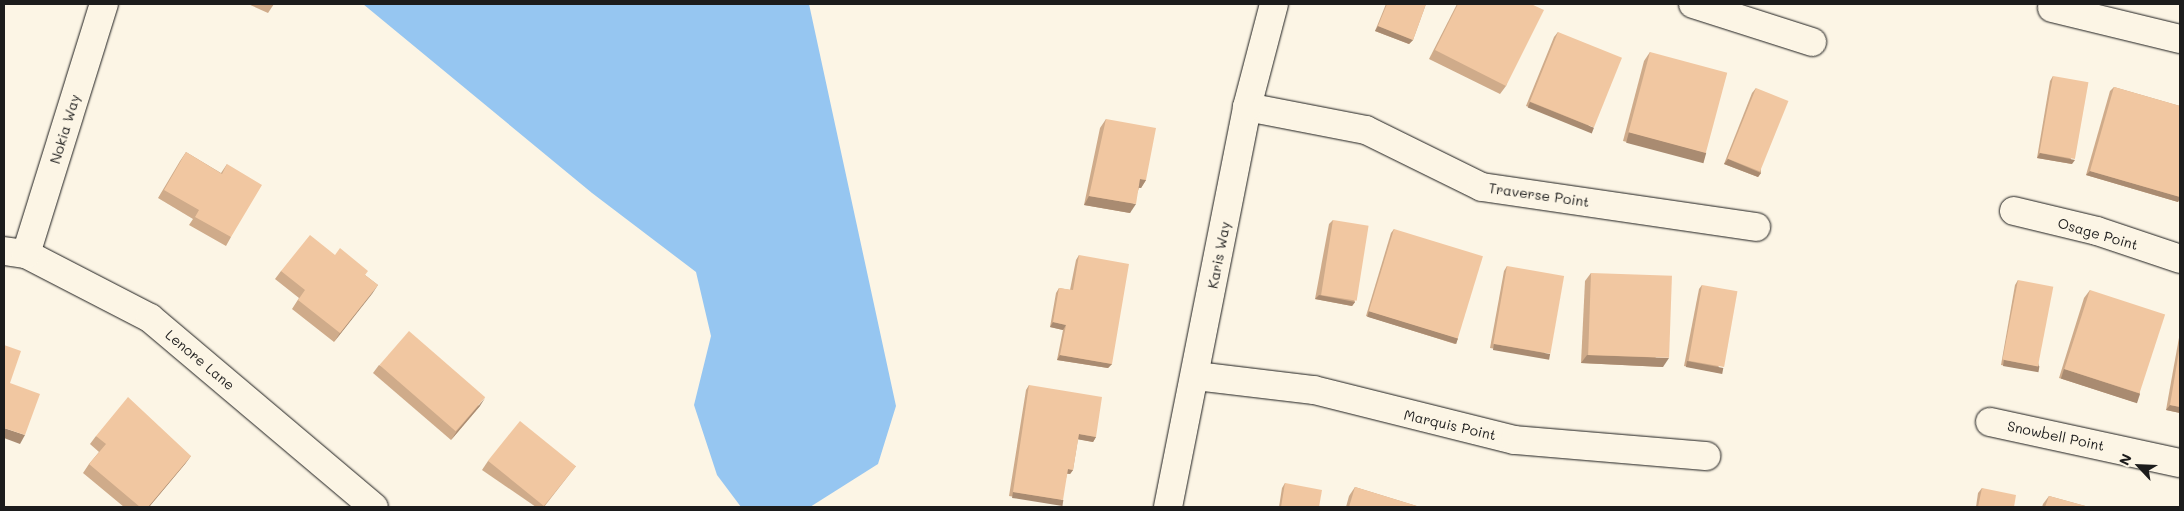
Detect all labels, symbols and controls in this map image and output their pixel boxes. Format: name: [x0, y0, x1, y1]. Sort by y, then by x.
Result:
street label: Nokia Way: [46, 92, 84, 166]
street label: Traverse Point: [1487, 180, 1591, 210]
street label: Osage Point: [2056, 214, 2140, 254]
street label: Karis Way: [1204, 220, 1234, 290]
street label: Lenore Lane: [162, 326, 238, 394]
street label: Marquis Point: [1402, 406, 1498, 444]
street label: Snowbell Point: [2006, 417, 2106, 455]
north arrow: [2114, 441, 2164, 491]
text: N: [2114, 451, 2136, 468]

